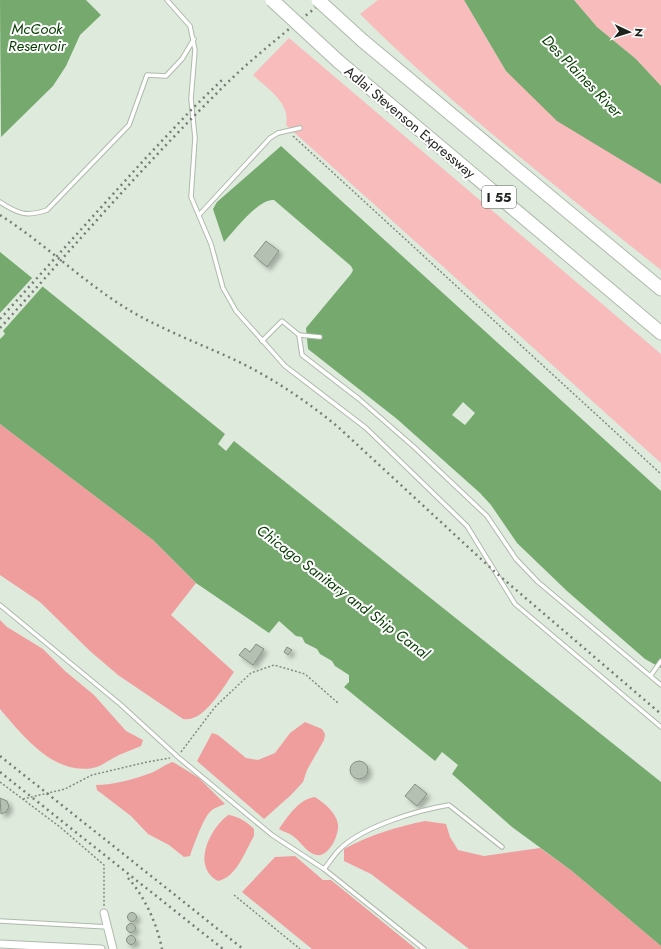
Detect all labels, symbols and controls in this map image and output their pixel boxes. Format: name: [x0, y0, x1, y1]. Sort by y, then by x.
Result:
north arrow: [609, 12, 649, 52]
water label: McCook Reservoir: [8, 18, 67, 57]
text: N: [631, 28, 647, 38]
water label: Des Plaines River: [537, 30, 628, 123]
street label: Adlai Stevenson Expressway: [340, 61, 480, 183]
road number: I 55: [482, 186, 516, 208]
water label: Chicago Sanitary and Ship Canal: [252, 519, 435, 665]

